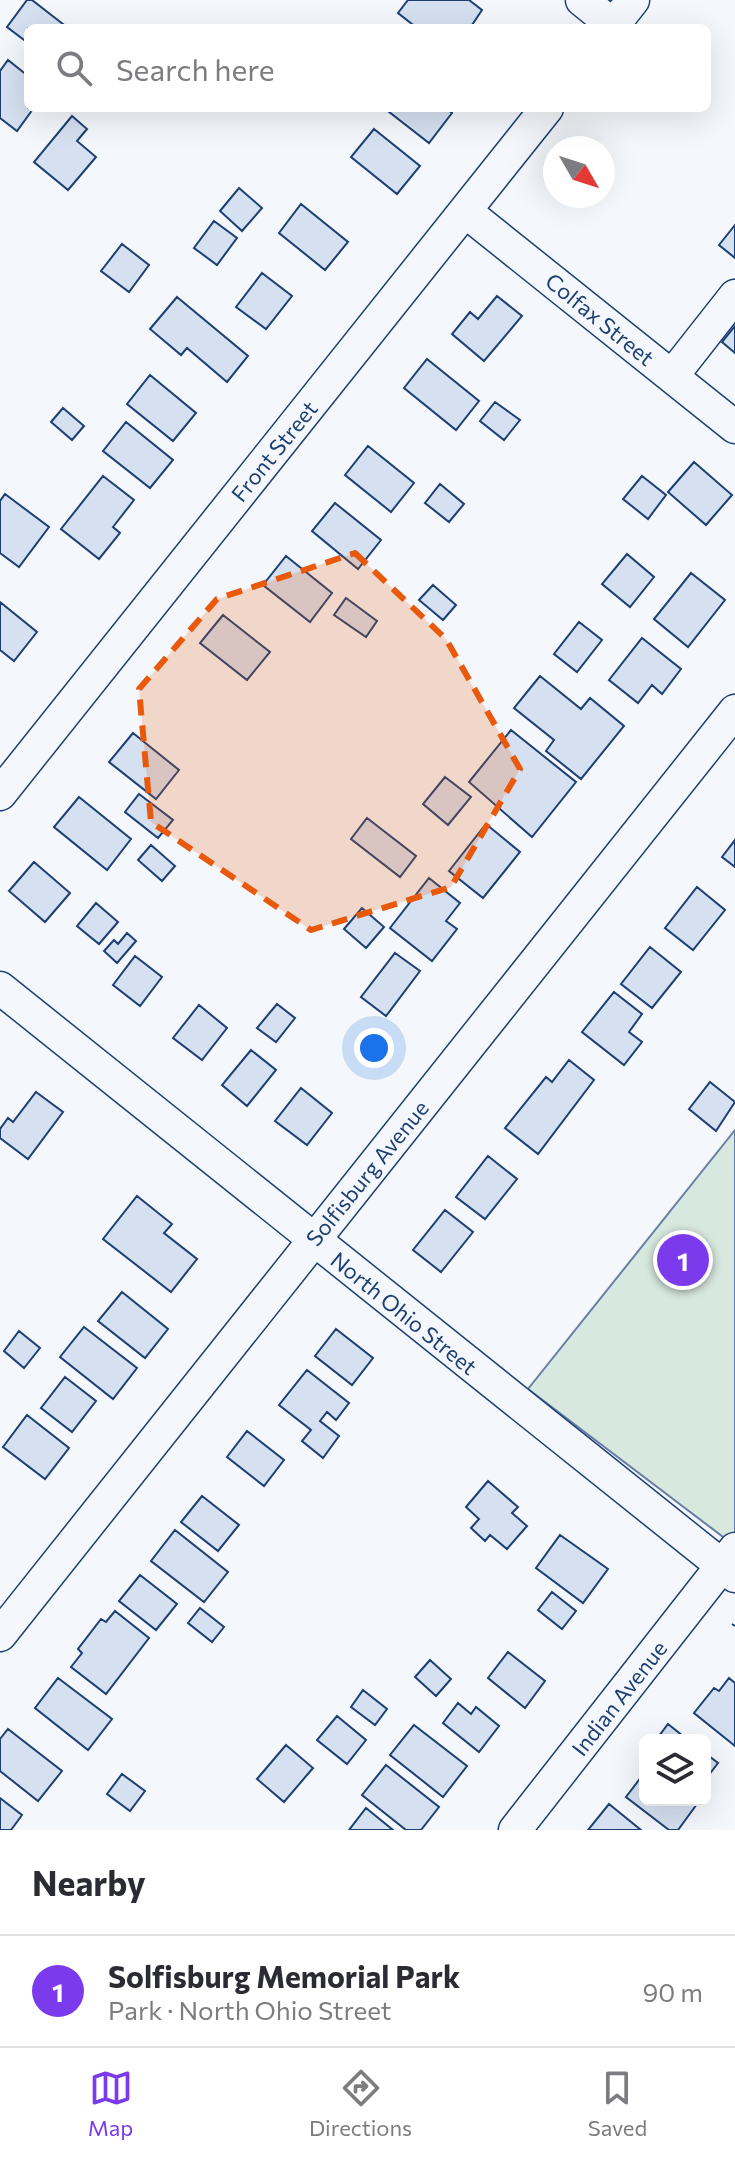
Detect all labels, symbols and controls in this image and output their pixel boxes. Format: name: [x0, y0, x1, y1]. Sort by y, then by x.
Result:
search box: [24, 24, 711, 112]
icon: search: [52, 46, 96, 90]
text: Search here: [116, 50, 275, 87]
north arrow: [543, 136, 615, 208]
street label: Colfax Street: [540, 267, 660, 371]
street label: Front Street: [225, 395, 323, 507]
your location: [354, 1028, 394, 1068]
street label: Solfisburg Avenue: [300, 1095, 434, 1251]
pin: 1: [657, 1230, 709, 1290]
street label: North Ohio Street: [326, 1246, 482, 1380]
street label: Indian Avenue: [566, 1635, 672, 1761]
map controls: [639, 1734, 711, 1806]
button: layers: [639, 1734, 711, 1806]
text: Nearby: [32, 1861, 146, 1903]
text: Solfisburg Memorial Park: [108, 1957, 460, 1994]
text: 1: [52, 1976, 64, 2007]
text: 90 m: [643, 1976, 703, 2007]
text: Park · North Ohio Street: [108, 1994, 391, 2025]
tab: Map: [88, 2066, 133, 2141]
tab: Directions: [309, 2066, 412, 2141]
tab: Saved: [588, 2066, 647, 2141]

